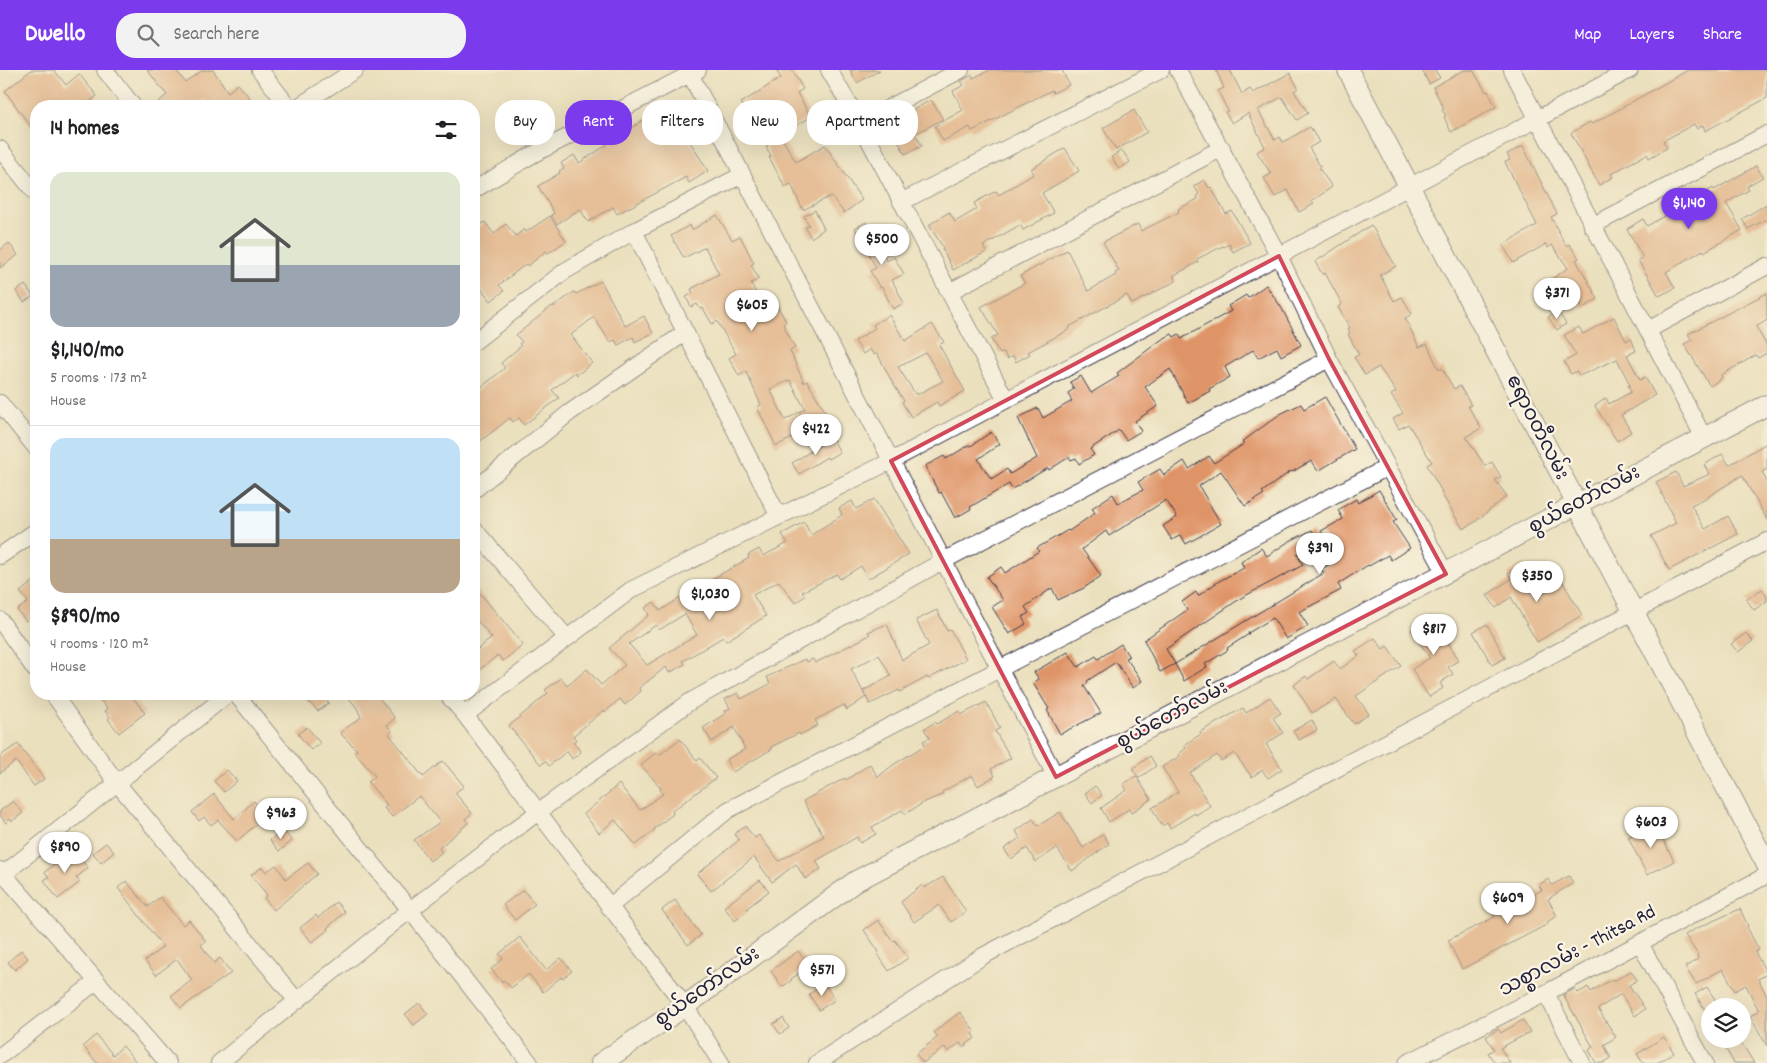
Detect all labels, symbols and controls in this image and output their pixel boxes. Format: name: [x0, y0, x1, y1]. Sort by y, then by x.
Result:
search box: [116, 13, 466, 58]
text: Dwello: [25, 18, 86, 52]
icon: search: [134, 21, 162, 49]
text: Search here: [174, 22, 259, 49]
text: Map: [1574, 23, 1601, 48]
text: Layers: [1629, 23, 1675, 48]
text: Share: [1703, 23, 1742, 48]
chip: Buy: [495, 100, 555, 145]
chip: Rent: [565, 100, 632, 145]
chip: Filters: [642, 100, 723, 145]
chip: New: [733, 100, 797, 145]
chip: Apartment: [807, 100, 918, 145]
text: 14 homes: [50, 115, 120, 145]
icon: filters: [432, 116, 460, 144]
pin: $1,140: [1648, 188, 1730, 230]
text: $1,140: [1672, 192, 1706, 215]
icon: home: [210, 205, 300, 295]
pin: $500: [852, 224, 912, 266]
text: $500: [866, 228, 898, 251]
pin: $371: [1527, 278, 1587, 320]
text: $371: [1545, 282, 1569, 305]
pin: $605: [722, 290, 782, 332]
text: $605: [736, 294, 768, 317]
text: $1,140/mo: [50, 337, 124, 367]
text: 5 rooms · 173 m²: [50, 367, 147, 390]
street label: ဧရာဝတီလမ်း: [1498, 369, 1577, 485]
text: House: [50, 390, 86, 413]
pin: $422: [786, 414, 846, 456]
text: $422: [802, 418, 830, 441]
street label: စွယ်တော်လမ်း: [1523, 457, 1646, 542]
icon: home: [210, 470, 300, 560]
pin: $391: [1290, 532, 1350, 575]
text: $391: [1307, 537, 1333, 560]
pin: $350: [1507, 560, 1567, 603]
text: $350: [1521, 565, 1553, 588]
pin: $1,030: [669, 578, 751, 621]
text: $1,030: [690, 583, 730, 606]
text: $890/mo: [50, 603, 120, 633]
pin: $817: [1404, 614, 1464, 656]
text: $817: [1422, 618, 1446, 641]
text: 4 rooms · 120 m²: [50, 633, 149, 656]
text: House: [50, 656, 86, 679]
street label: စွယ်တော်လမ်း: [1111, 672, 1234, 757]
pin: $963: [251, 798, 311, 840]
text: $963: [266, 802, 296, 825]
pin: $603: [1621, 806, 1681, 849]
text: $603: [1635, 811, 1667, 834]
pin: $890: [35, 832, 95, 874]
text: $890: [50, 836, 80, 859]
pin: $609: [1478, 882, 1538, 925]
text: $609: [1492, 887, 1524, 910]
street label: သစ္စာလမ်း - Thitsa Rd: [1493, 896, 1661, 1005]
street label: စွယ်တော်လမ်း: [648, 939, 766, 1035]
pin: $571: [792, 954, 852, 997]
text: $571: [809, 959, 835, 982]
map controls: [1701, 998, 1751, 1048]
button: layers: [1701, 998, 1751, 1048]

